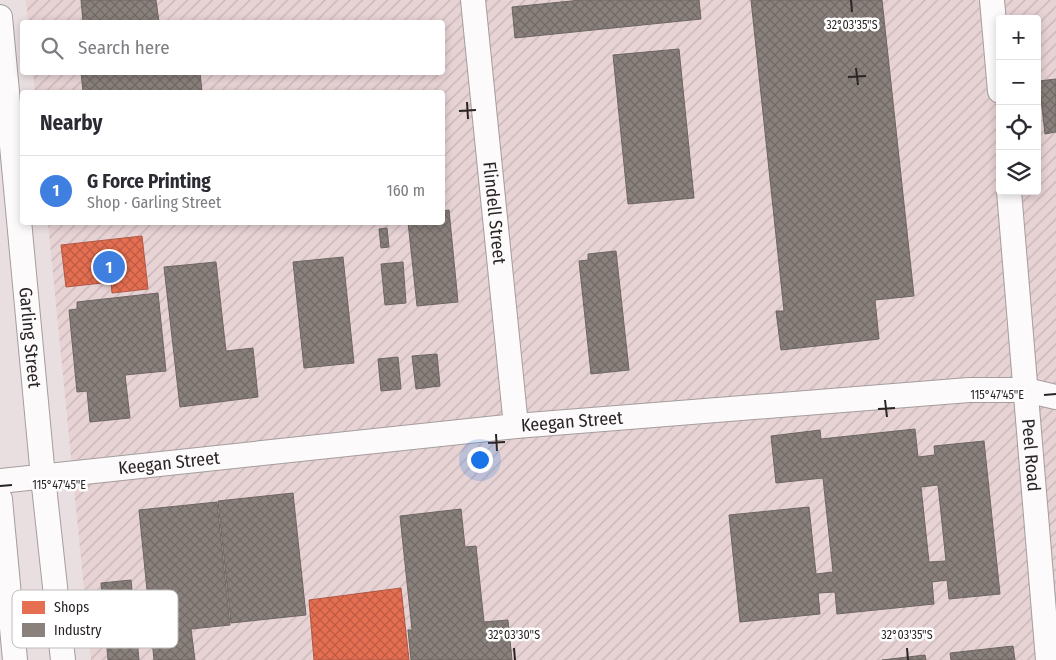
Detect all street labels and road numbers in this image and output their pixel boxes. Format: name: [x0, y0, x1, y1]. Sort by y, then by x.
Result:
street label: Flindell Street: [478, 160, 511, 265]
street label: Garling Street: [14, 286, 46, 389]
street label: Keegan Street: [520, 407, 624, 437]
street label: Peel Road: [1017, 418, 1045, 492]
street label: Keegan Street: [117, 447, 221, 479]

